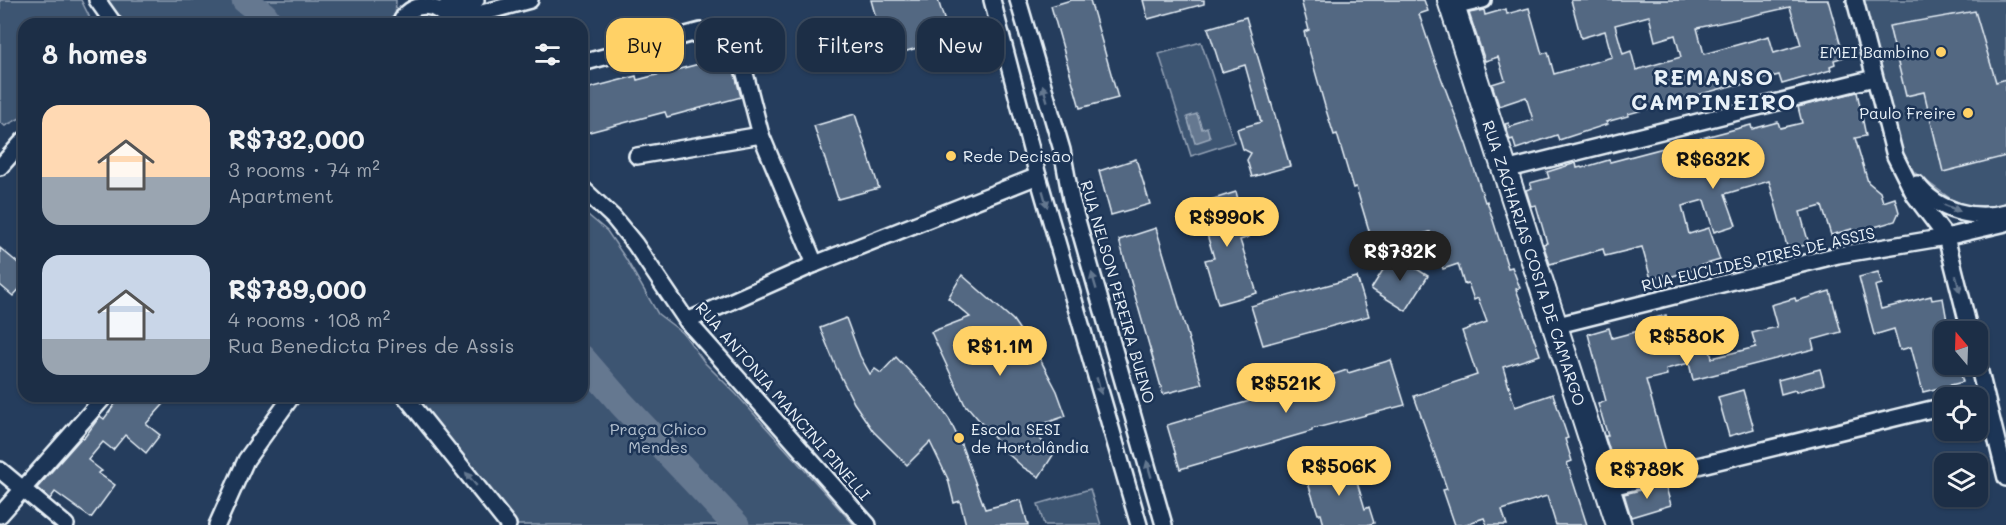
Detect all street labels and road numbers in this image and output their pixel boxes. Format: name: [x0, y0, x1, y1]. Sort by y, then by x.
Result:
street label: RUA ZACHARIAS COSTA DE CAMARGO: [1478, 117, 1591, 408]
street label: RUA NELSON PEREIRA BUENO: [1077, 178, 1160, 406]
street label: RUA EUCLIDES PIRES DE ASSIS: [1639, 221, 1877, 296]
street label: RUA ANTONIA MANCINI PINELLI: [691, 297, 875, 504]

